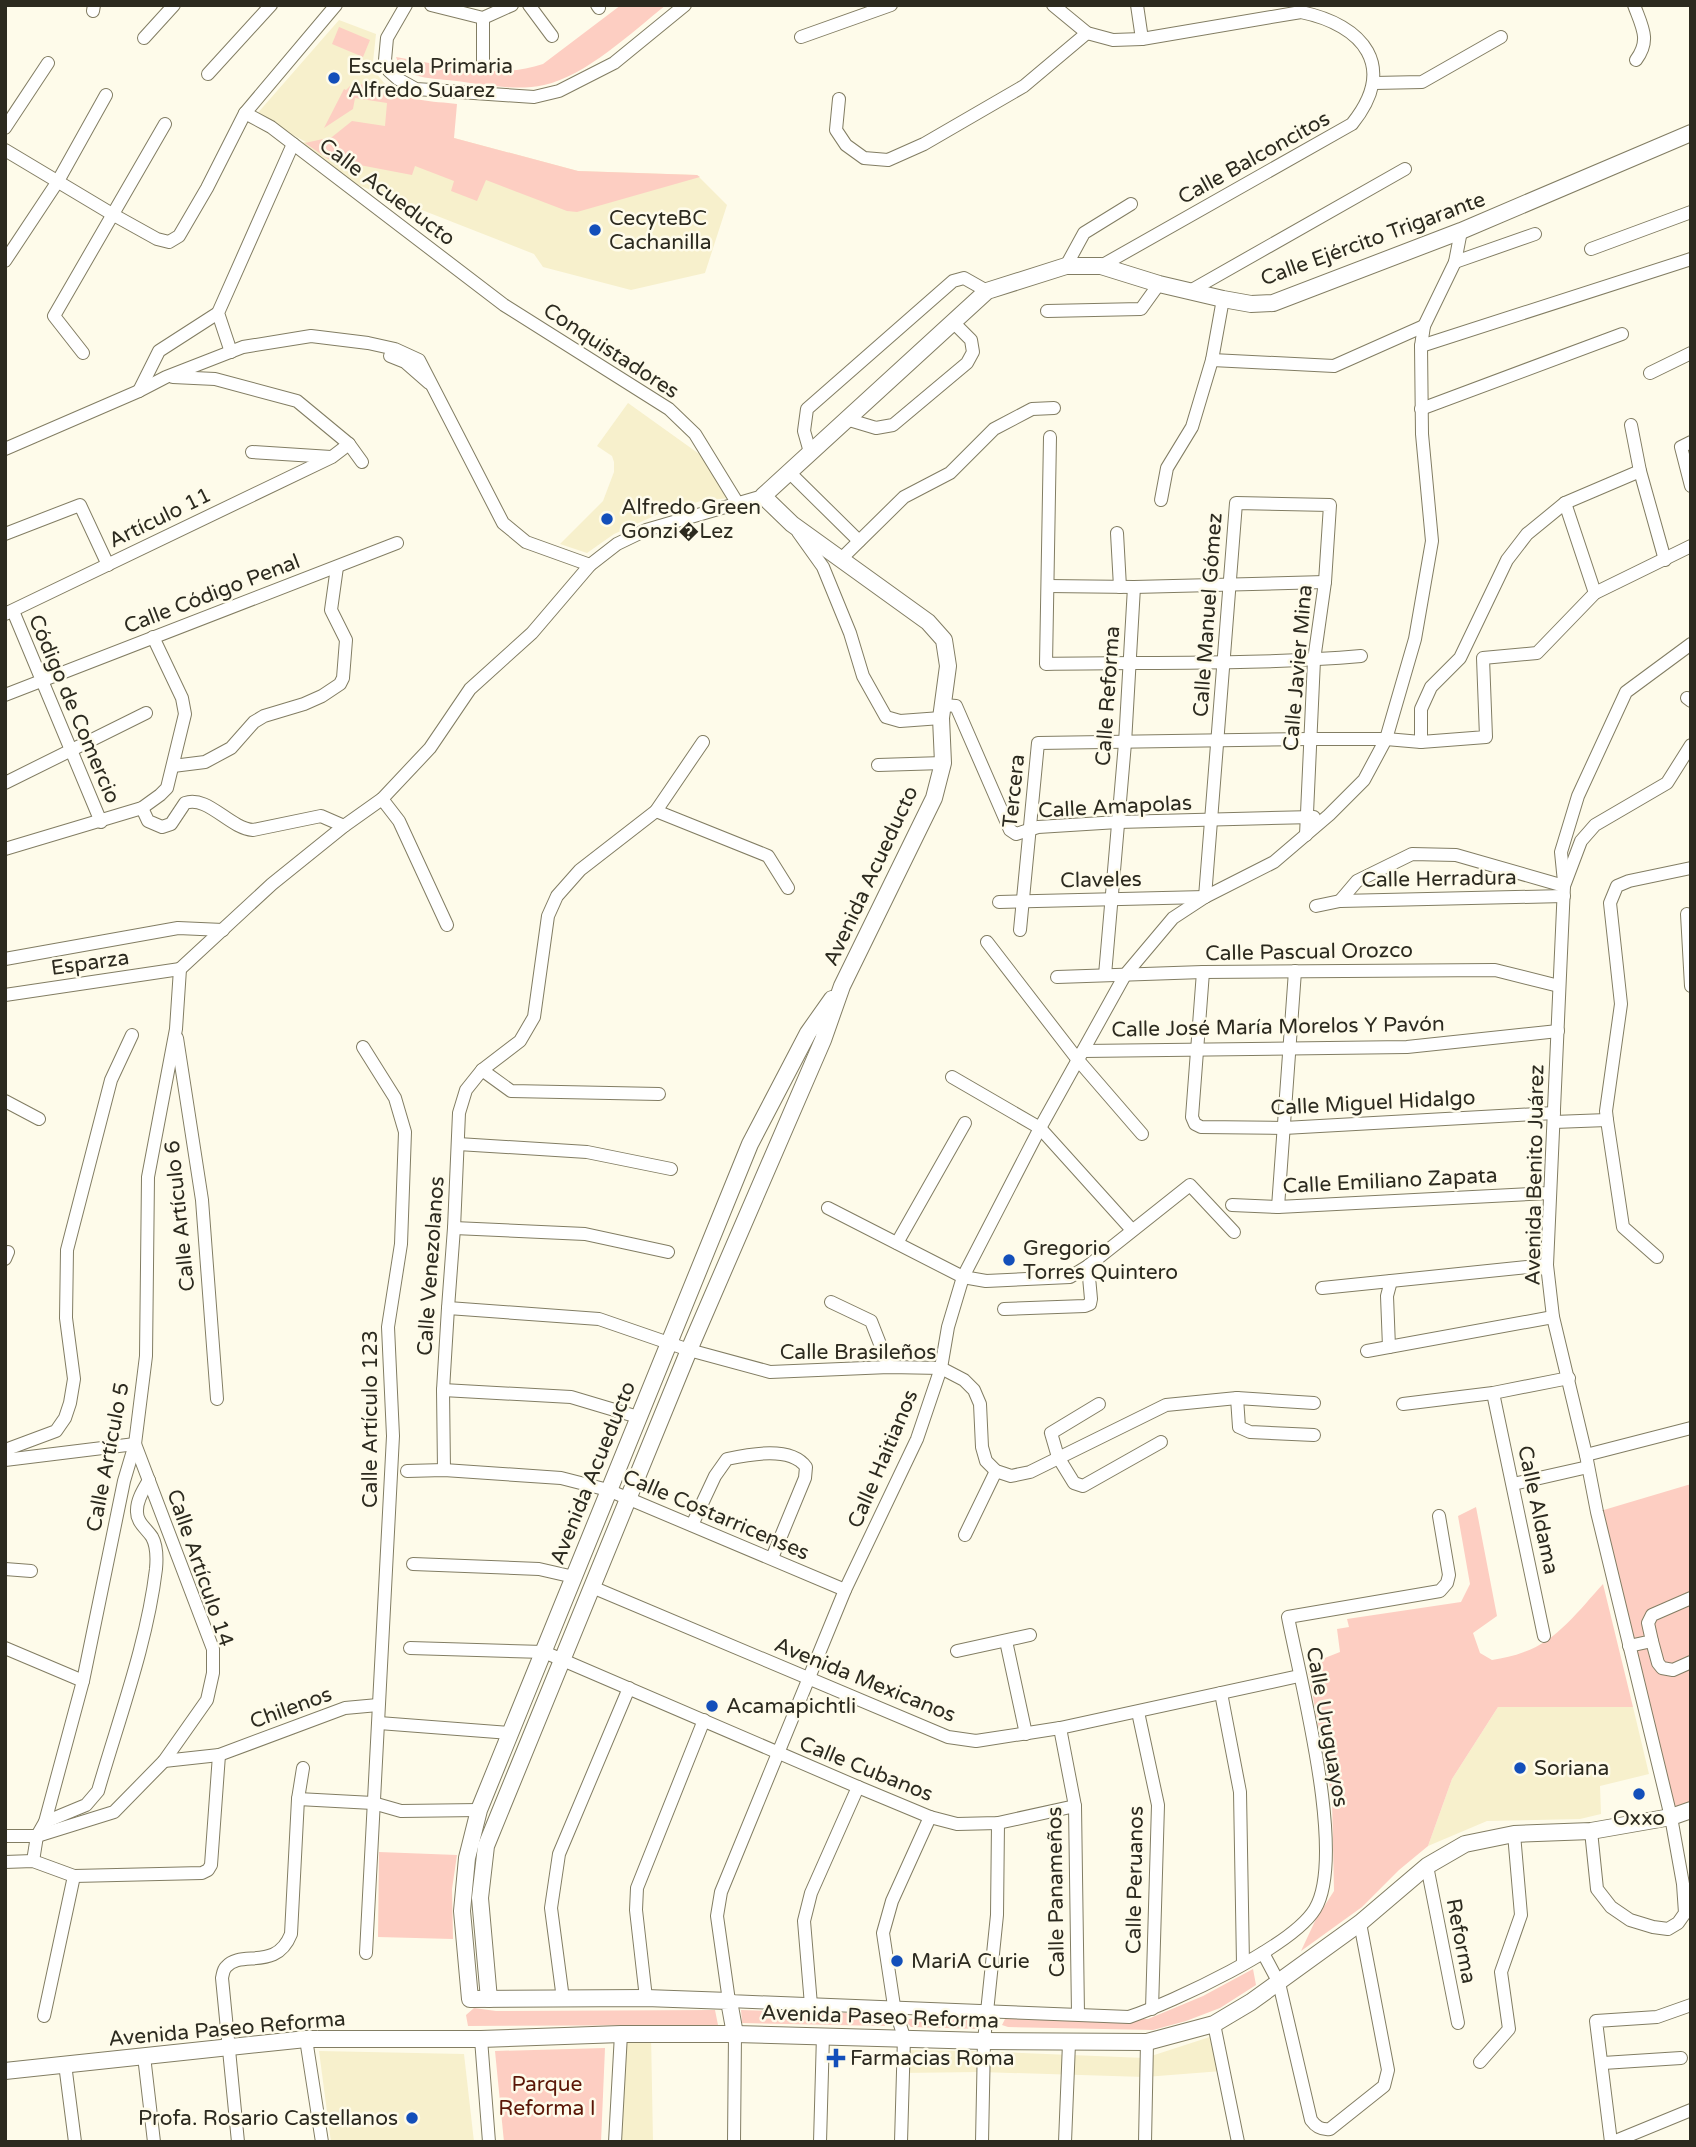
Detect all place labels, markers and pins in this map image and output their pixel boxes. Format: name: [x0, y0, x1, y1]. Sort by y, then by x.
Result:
place label: Escuela Primaria Alfredo Suarez: [348, 54, 513, 103]
marker: Escuela Primaria Alfredo Suarez: [326, 70, 342, 86]
place label: CecyteBC Cachanilla: [609, 206, 711, 255]
marker: CecyteBC Cachanilla: [587, 222, 603, 238]
place label: Alfredo Green Gonzi�Lez: [621, 495, 761, 544]
marker: Alfredo Green Gonzi�Lez: [599, 511, 615, 527]
place label: Gregorio Torres Quintero: [1023, 1236, 1178, 1285]
marker: Gregorio Torres Quintero: [1001, 1252, 1017, 1268]
place label: Acamapichtli: [726, 1694, 856, 1719]
marker: Acamapichtli: [704, 1698, 720, 1714]
place label: Soriana: [1534, 1756, 1609, 1781]
marker: Soriana: [1512, 1760, 1528, 1776]
marker: Oxxo: [1631, 1786, 1647, 1802]
place label: Oxxo: [1613, 1806, 1665, 1831]
place label: MariA Curie: [911, 1949, 1030, 1974]
marker: MariA Curie: [889, 1953, 905, 1969]
place label: Farmacias Roma: [850, 2046, 1015, 2071]
marker: Farmacias Roma: [828, 2050, 844, 2066]
place label: Profa. Rosario Castellanos: [138, 2106, 398, 2131]
marker: Profa. Rosario Castellanos: [404, 2110, 420, 2126]

